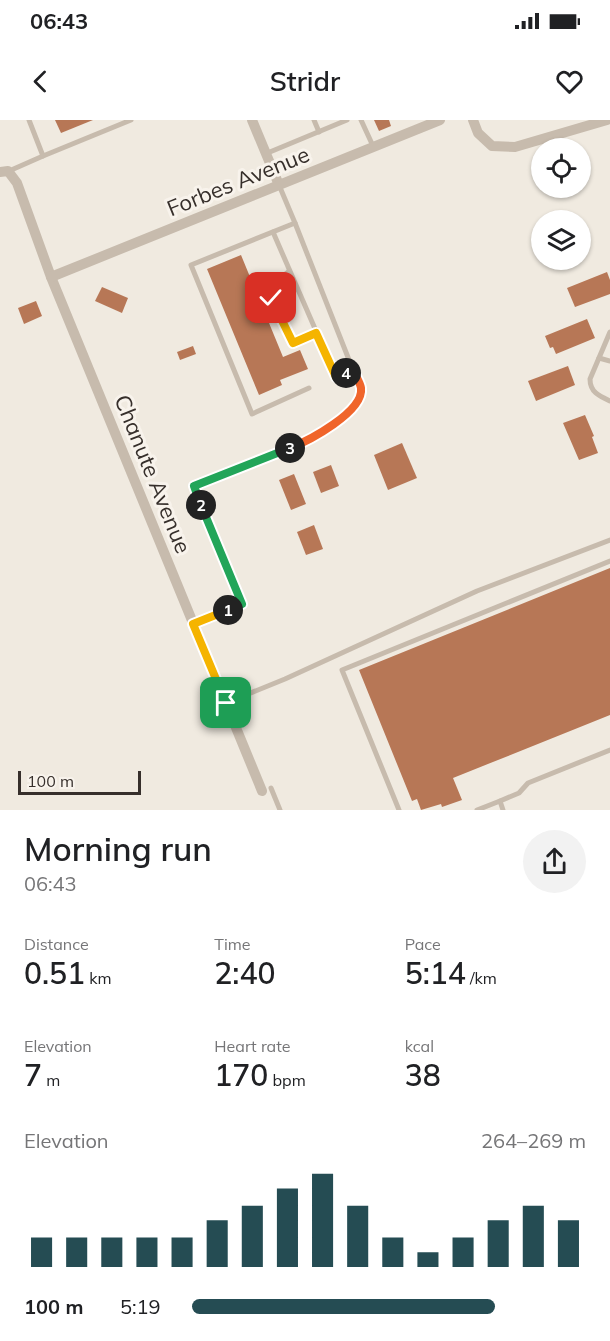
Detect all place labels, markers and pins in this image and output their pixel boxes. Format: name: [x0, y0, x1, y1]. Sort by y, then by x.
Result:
pin: [245, 272, 296, 323]
pin: 4: [331, 358, 361, 388]
pin: 3: [275, 433, 305, 463]
pin: 2: [186, 490, 216, 520]
pin: 1: [213, 595, 243, 625]
pin: [200, 677, 251, 728]

